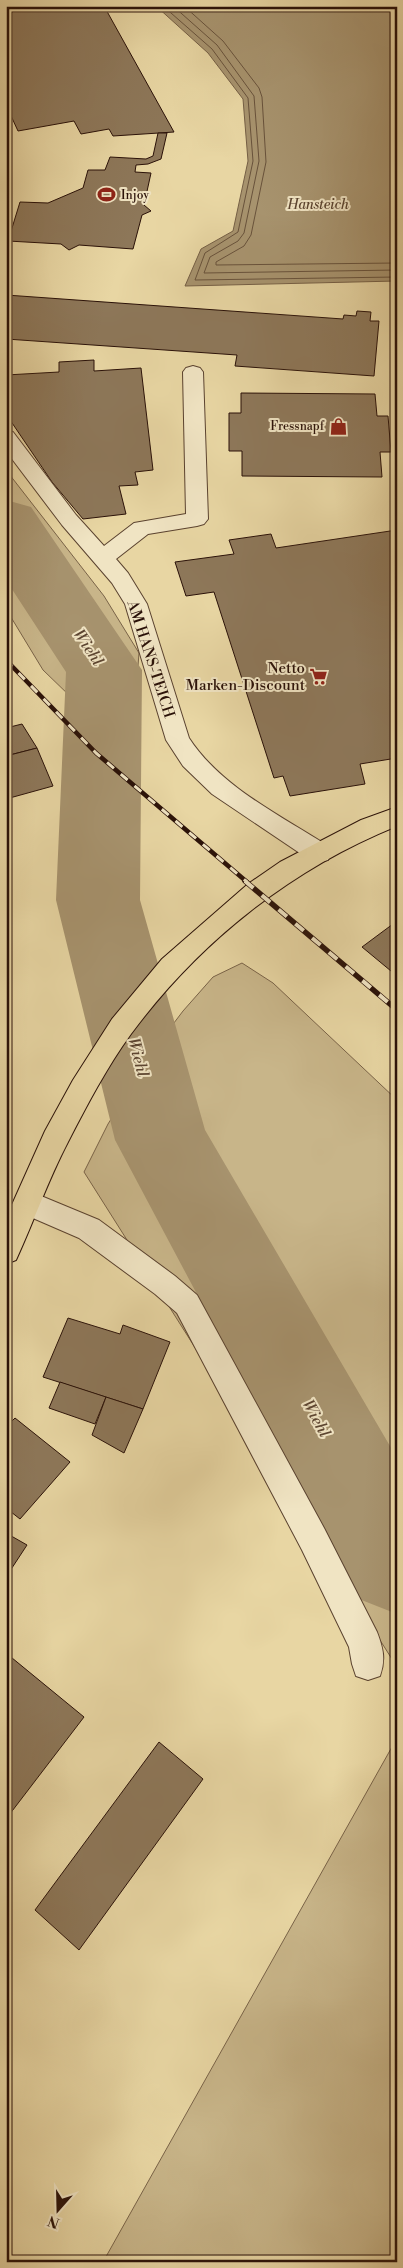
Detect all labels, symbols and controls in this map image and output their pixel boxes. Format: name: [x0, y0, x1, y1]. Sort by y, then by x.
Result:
sports icon: Injoy: [97, 185, 117, 205]
place label: Injoy: [121, 188, 149, 203]
water label: Hansteich: [286, 196, 349, 214]
shop icon: Fressnapf: [328, 416, 348, 436]
place label: Fressnapf: [270, 419, 325, 434]
street label: AM HANS-TEICH: [122, 597, 178, 720]
water label: Wiehl: [69, 625, 108, 670]
place label: Netto Marken-Discount: [186, 659, 306, 695]
supermarket icon: Netto Marken-Discount: [309, 667, 329, 687]
water label: Wiehl: [123, 1035, 153, 1080]
water label: Wiehl: [298, 1396, 335, 1442]
north arrow: [32, 2186, 82, 2236]
text: N: [46, 2211, 62, 2232]

